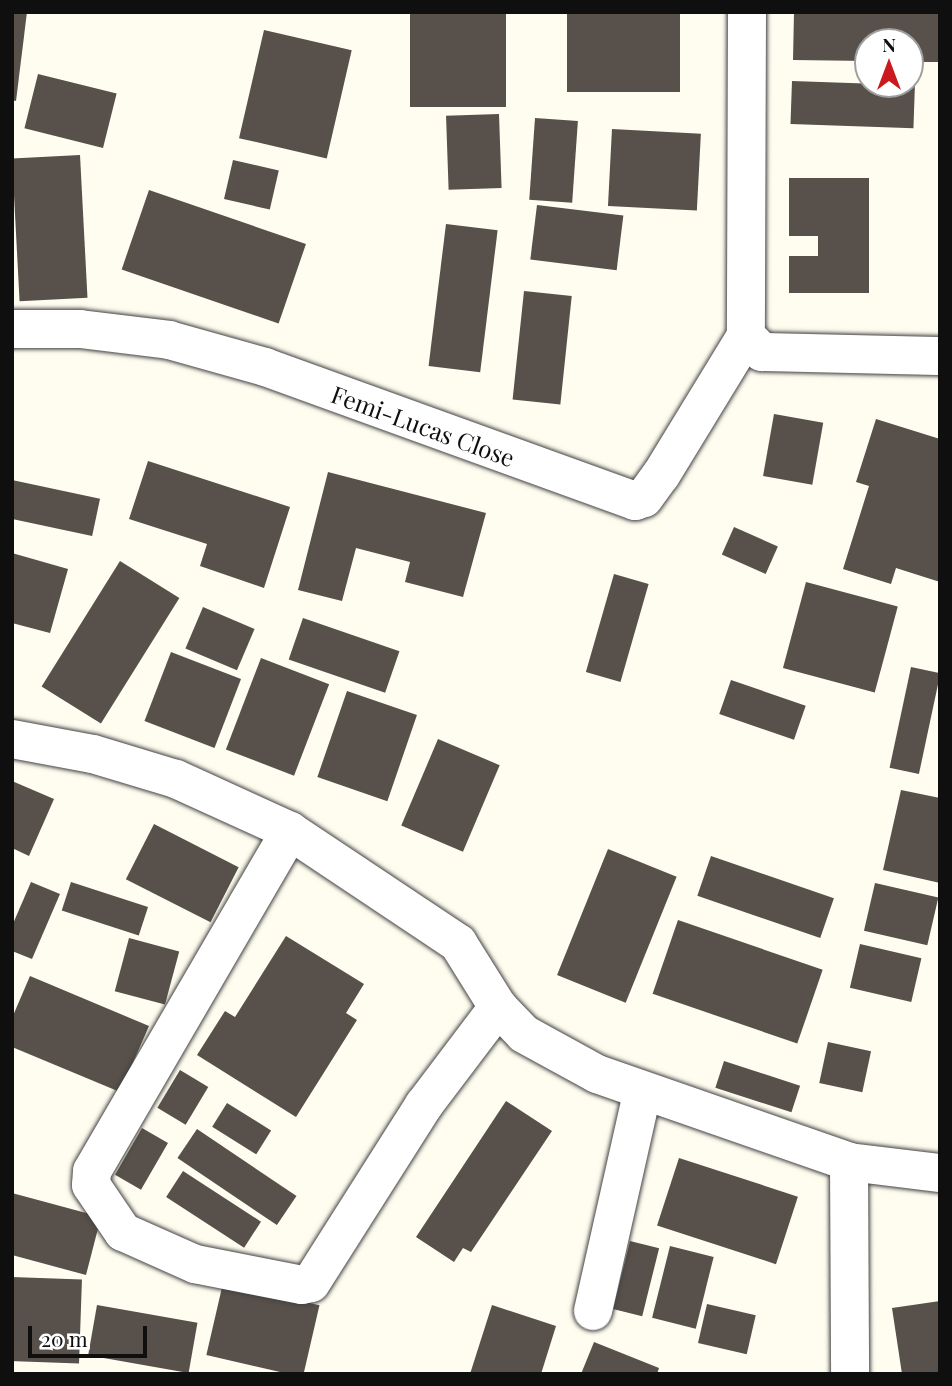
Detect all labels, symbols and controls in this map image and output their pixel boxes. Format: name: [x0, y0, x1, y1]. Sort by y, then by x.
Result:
north arrow: [854, 28, 924, 98]
text: N: [882, 31, 896, 57]
street label: Femi-Lucas Close: [328, 380, 518, 472]
scale bar: [32, 1312, 150, 1356]
text: 20 m: [41, 1324, 88, 1352]

